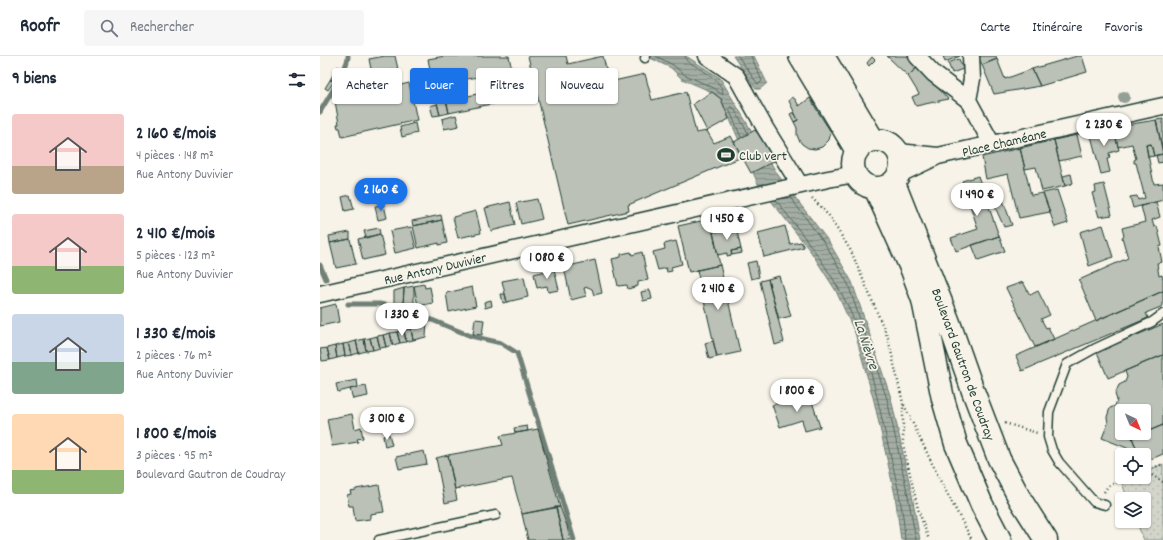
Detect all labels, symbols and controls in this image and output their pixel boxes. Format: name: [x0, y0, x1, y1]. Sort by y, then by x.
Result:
search box: [84, 10, 364, 46]
text: Roofr: [20, 14, 60, 41]
icon: search: [98, 17, 120, 39]
text: Rechercher: [130, 17, 194, 39]
text: Carte: [980, 18, 1010, 38]
text: Itinéraire: [1032, 18, 1082, 38]
text: Favoris: [1104, 18, 1143, 38]
text: 9 biens: [12, 68, 57, 92]
chip: Acheter: [332, 68, 402, 104]
chip: Louer: [410, 68, 468, 104]
chip: Filtres: [476, 68, 538, 104]
chip: Nouveau: [546, 68, 618, 104]
icon: filters: [286, 69, 308, 91]
pin: 2 230 €: [1067, 113, 1141, 147]
text: 2 230 €: [1085, 116, 1123, 135]
text: 2 160 €/mois: [136, 123, 216, 147]
street label: Place Chaméane: [960, 125, 1049, 163]
icon: home: [44, 130, 92, 178]
sports icon: Club vert: [716, 145, 736, 165]
text: 4 pièces · 148 m²: [136, 147, 214, 166]
place label: Club vert: [739, 147, 787, 167]
text: Rue Antony Duvivier: [136, 166, 233, 185]
pin: 2 160 €: [344, 178, 418, 212]
text: 2 160 €: [363, 181, 399, 200]
pin: 1 490 €: [940, 183, 1014, 217]
text: 1 490 €: [960, 186, 994, 205]
pin: 1 450 €: [690, 207, 764, 241]
text: 1 450 €: [710, 210, 744, 229]
text: 2 410 €/mois: [136, 223, 215, 247]
icon: home: [44, 230, 92, 278]
pin: 1 080 €: [510, 246, 584, 280]
text: 5 pièces · 123 m²: [136, 247, 215, 266]
street label: Rue Antony Duvivier: [382, 248, 489, 291]
text: 1 080 €: [529, 249, 565, 268]
text: Rue Antony Duvivier: [136, 266, 233, 285]
pin: 2 410 €: [681, 277, 755, 311]
text: 2 410 €: [701, 280, 735, 299]
street label: Boulevard Gautron de Coudray: [925, 286, 999, 444]
pin: 1 330 €: [365, 303, 439, 337]
text: 1 330 €: [385, 306, 419, 325]
water label: La Nièvre: [847, 317, 884, 374]
text: 1 330 €/mois: [136, 323, 216, 347]
icon: home: [44, 330, 92, 378]
text: 2 pièces · 76 m²: [136, 347, 212, 366]
text: Rue Antony Duvivier: [136, 366, 233, 385]
pin: 1 800 €: [760, 379, 834, 413]
text: 1 800 €: [779, 382, 815, 401]
north arrow: [1115, 404, 1151, 440]
map controls: [1115, 404, 1151, 528]
pin: 3 010 €: [350, 407, 424, 441]
text: 3 010 €: [369, 410, 405, 429]
text: 1 800 €/mois: [136, 423, 217, 447]
icon: home: [44, 430, 92, 478]
text: 3 pièces · 95 m²: [136, 447, 213, 466]
button: locate: [1115, 448, 1151, 484]
text: Boulevard Gautron de Coudray: [136, 466, 285, 485]
button: layers: [1115, 492, 1151, 528]

